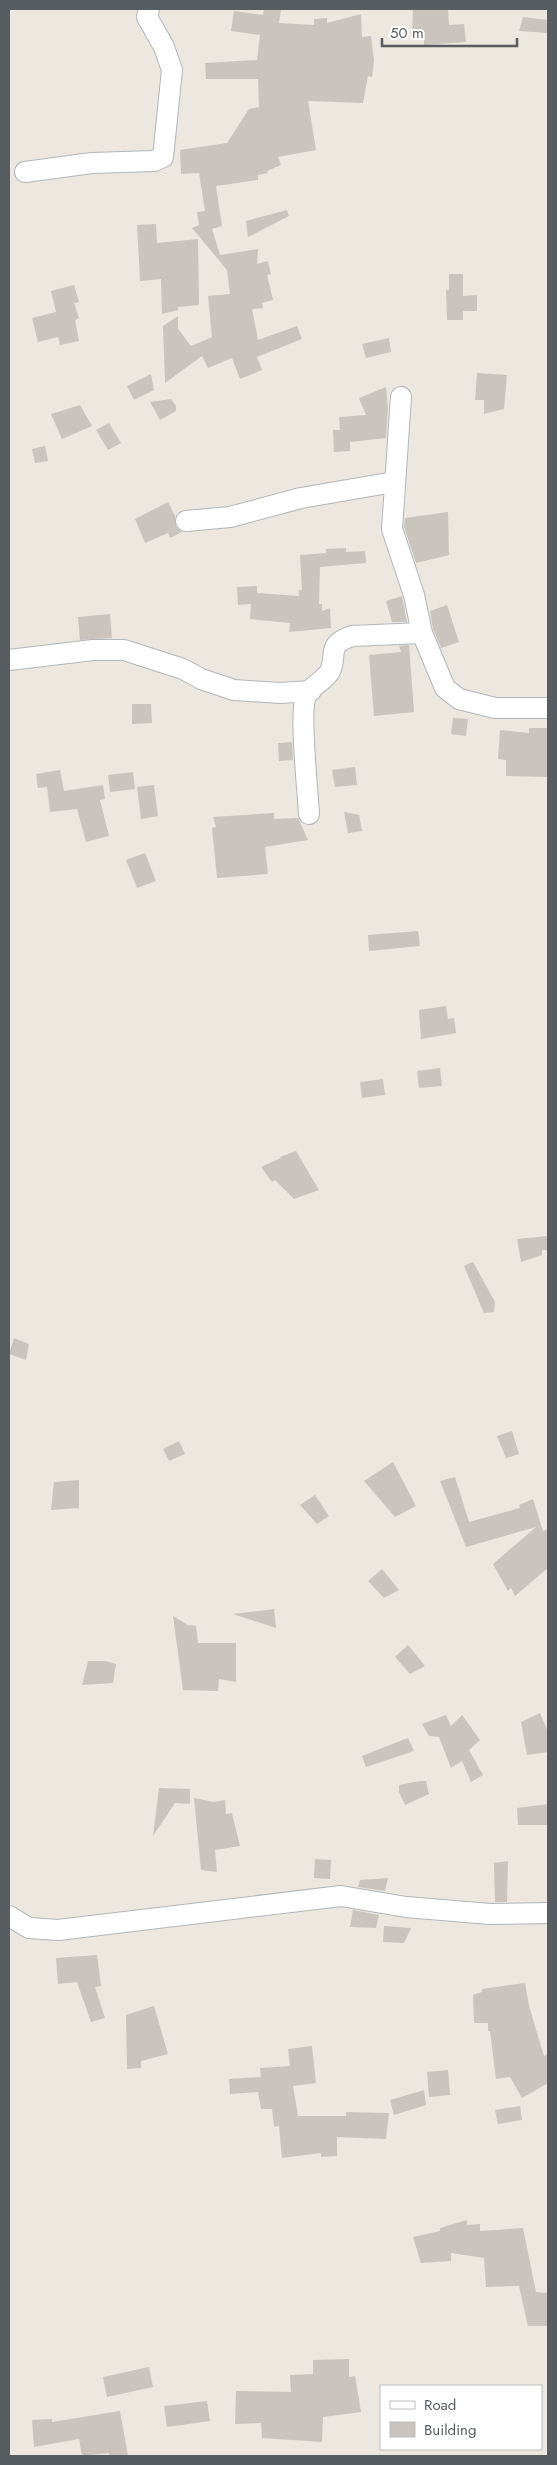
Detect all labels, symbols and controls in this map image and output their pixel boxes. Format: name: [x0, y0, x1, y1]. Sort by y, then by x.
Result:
scale bar: [382, 15, 517, 47]
text: 50 m: [390, 22, 424, 44]
legend: [380, 2385, 542, 2450]
text: Road: [424, 2394, 456, 2416]
text: Building: [424, 2419, 476, 2441]

